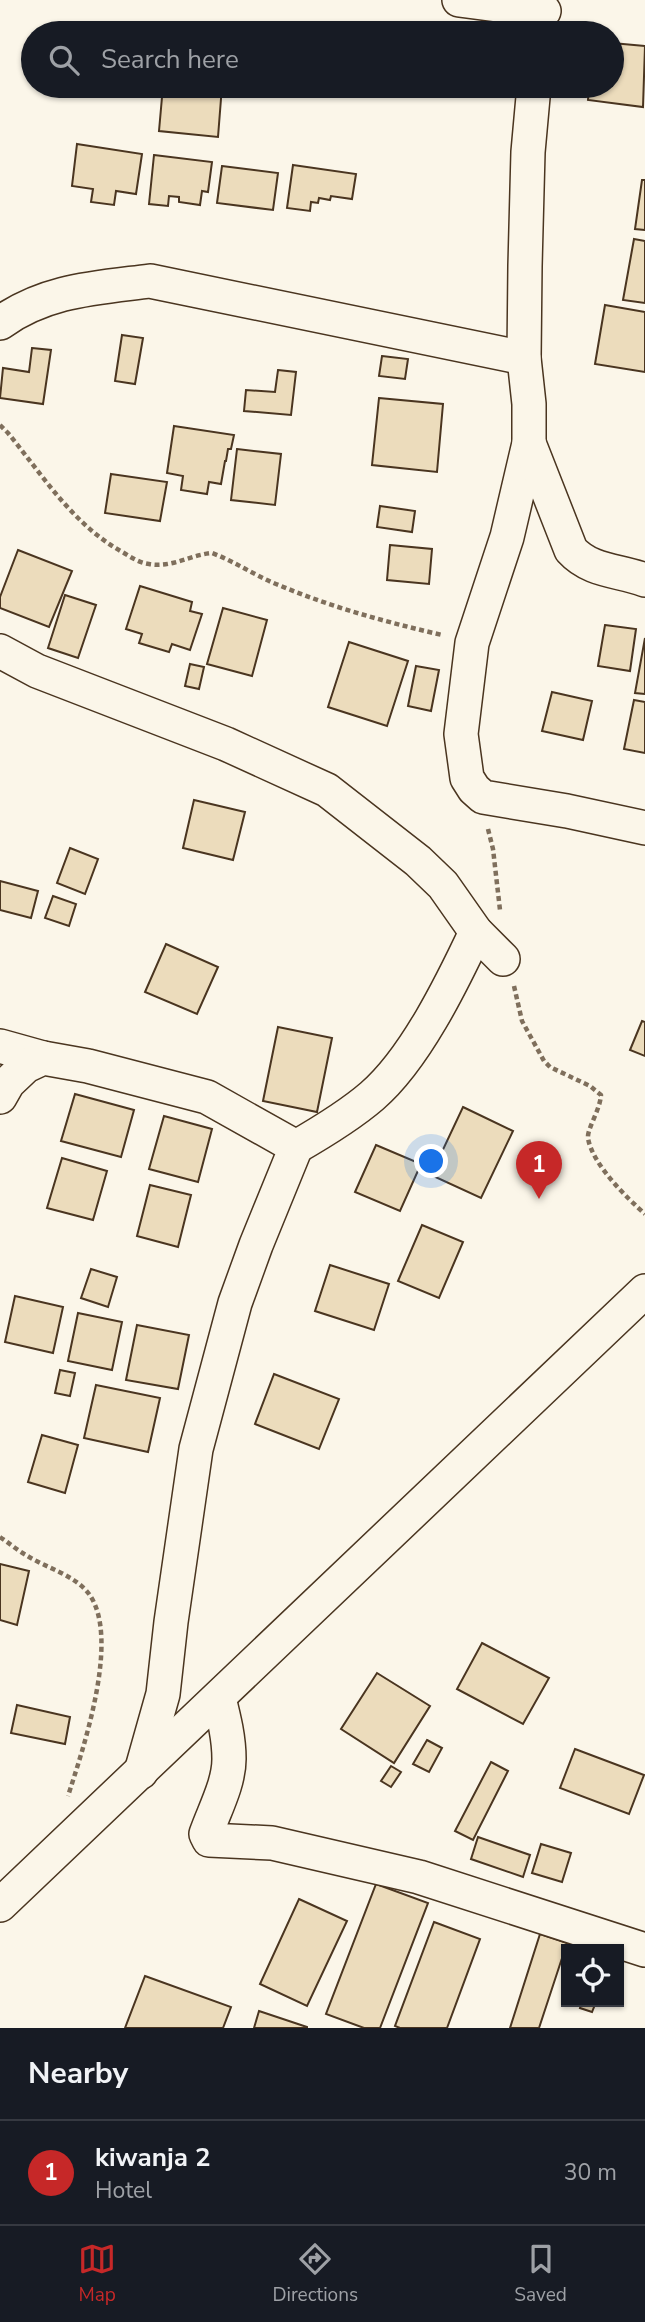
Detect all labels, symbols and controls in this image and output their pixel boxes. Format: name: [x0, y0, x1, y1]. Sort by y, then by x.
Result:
search box: [21, 21, 624, 98]
icon: search: [45, 41, 83, 79]
text: Search here: [101, 42, 239, 77]
pin: 1: [516, 1141, 562, 1199]
your location: [414, 1144, 448, 1178]
map controls: [561, 1944, 624, 2007]
button: locate: [561, 1944, 624, 2007]
text: Nearby: [28, 2053, 128, 2094]
text: kiwanja 2: [95, 2140, 211, 2175]
text: 1: [44, 2157, 58, 2188]
text: 30 m: [564, 2157, 617, 2188]
text: Hotel: [95, 2175, 152, 2206]
tab: Map: [78, 2240, 116, 2308]
tab: Directions: [272, 2240, 358, 2308]
tab: Saved: [514, 2240, 567, 2308]

